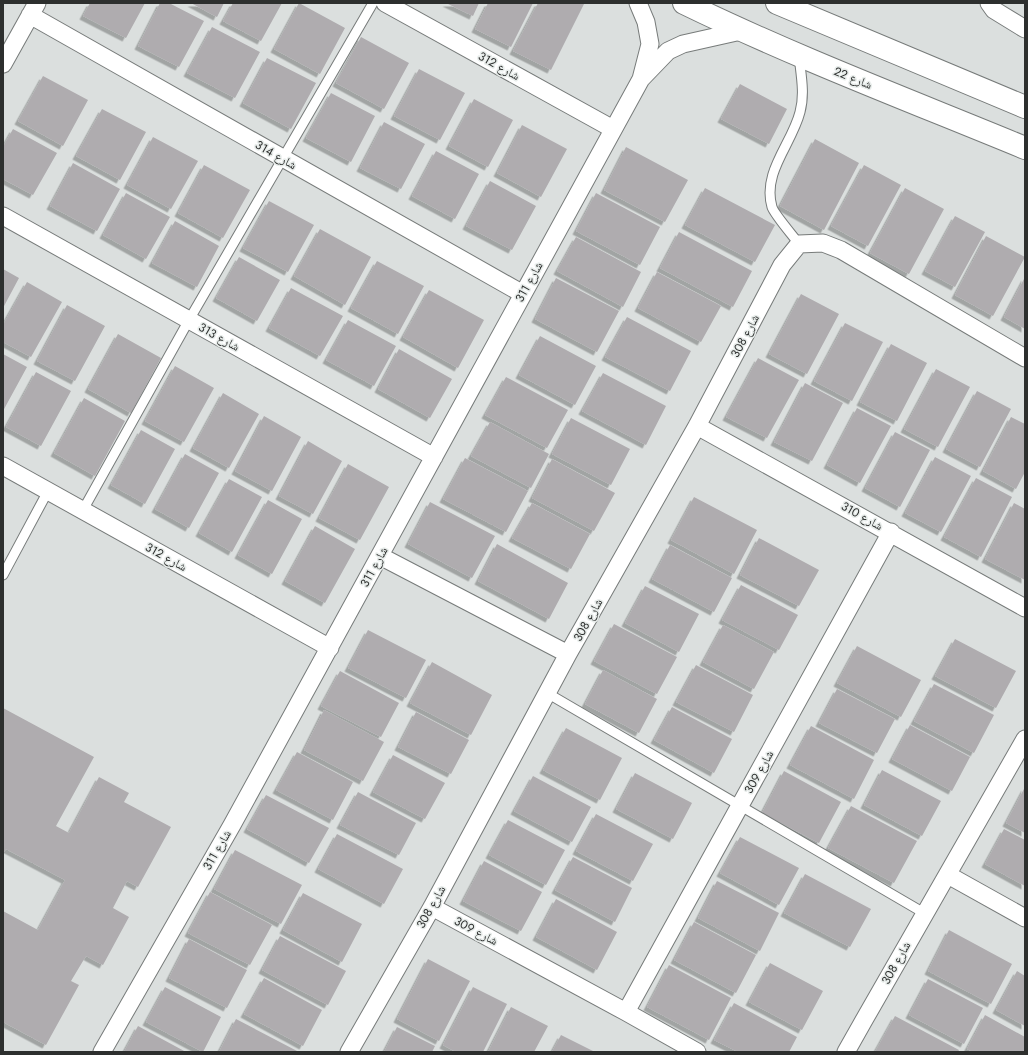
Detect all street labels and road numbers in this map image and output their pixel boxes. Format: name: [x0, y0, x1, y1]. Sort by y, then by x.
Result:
street label: شارع 312: [475, 47, 523, 85]
street label: شارع 22: [831, 62, 875, 94]
street label: شارع 314: [252, 136, 300, 174]
street label: شارع 311: [511, 258, 548, 306]
street label: شارع 308: [726, 311, 764, 361]
street label: شارع 313: [195, 318, 243, 356]
street label: شارع 310: [838, 497, 886, 535]
street label: شارع 312: [142, 538, 190, 576]
street label: شارع 311: [356, 543, 393, 591]
street label: شارع 308: [569, 595, 607, 645]
street label: شارع 309: [740, 747, 778, 797]
street label: شارع 311: [198, 826, 236, 873]
street label: شارع 308: [412, 882, 450, 932]
street label: شارع 309: [451, 912, 501, 950]
street label: شارع 308: [877, 938, 915, 988]

